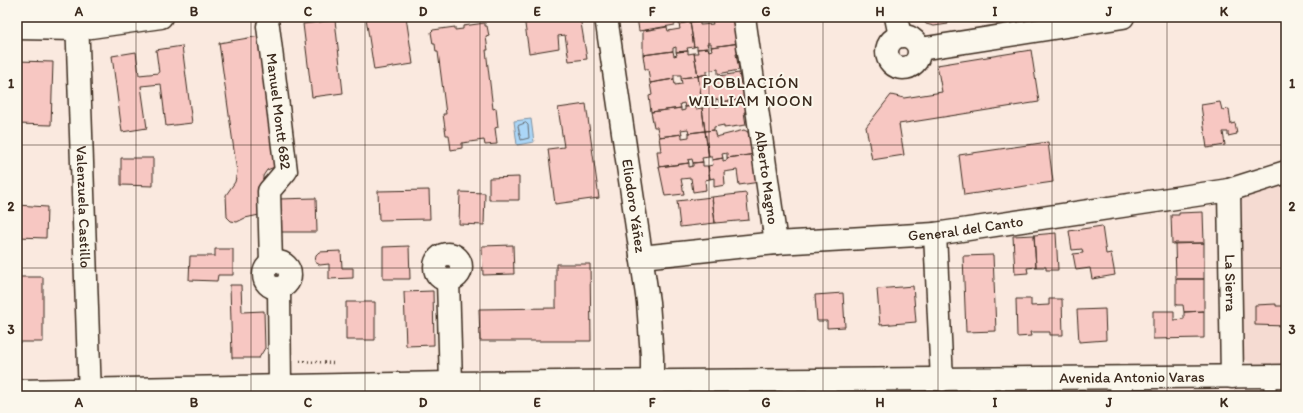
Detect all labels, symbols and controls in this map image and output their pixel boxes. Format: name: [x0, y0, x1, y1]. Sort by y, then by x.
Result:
text: A: [74, 4, 84, 19]
text: B: [190, 4, 199, 19]
text: C: [304, 4, 313, 19]
text: D: [419, 4, 428, 19]
text: E: [533, 4, 541, 19]
text: F: [649, 4, 656, 19]
text: G: [762, 4, 771, 19]
text: H: [876, 4, 885, 19]
text: I: [993, 4, 998, 19]
text: J: [1105, 4, 1113, 19]
text: K: [1220, 4, 1229, 19]
street label: Manuel Montt 682: [262, 52, 295, 171]
district label: POBLACIÓN WILLIAM NOON: [689, 73, 814, 110]
text: 1: [8, 76, 14, 91]
text: 1: [1289, 76, 1295, 91]
street label: Alberto Magno: [751, 129, 782, 226]
street label: Valenzuela Castillo: [72, 145, 95, 269]
street label: Eliodoro Yáñez: [618, 158, 650, 254]
text: 2: [8, 199, 15, 214]
text: 2: [1289, 199, 1296, 214]
street label: General del Canto: [908, 212, 1024, 245]
street label: La Sierra: [1221, 254, 1240, 312]
text: 3: [7, 322, 15, 337]
text: 3: [1288, 322, 1296, 337]
street label: Avenida Antonio Varas: [1059, 368, 1205, 387]
text: A: [74, 395, 84, 410]
text: B: [190, 395, 199, 410]
text: C: [304, 395, 313, 410]
text: D: [419, 395, 428, 410]
text: E: [533, 395, 541, 410]
text: F: [649, 395, 656, 410]
text: G: [762, 395, 771, 410]
text: H: [876, 395, 885, 410]
text: I: [993, 395, 998, 410]
text: J: [1105, 395, 1113, 410]
text: K: [1220, 395, 1229, 410]

